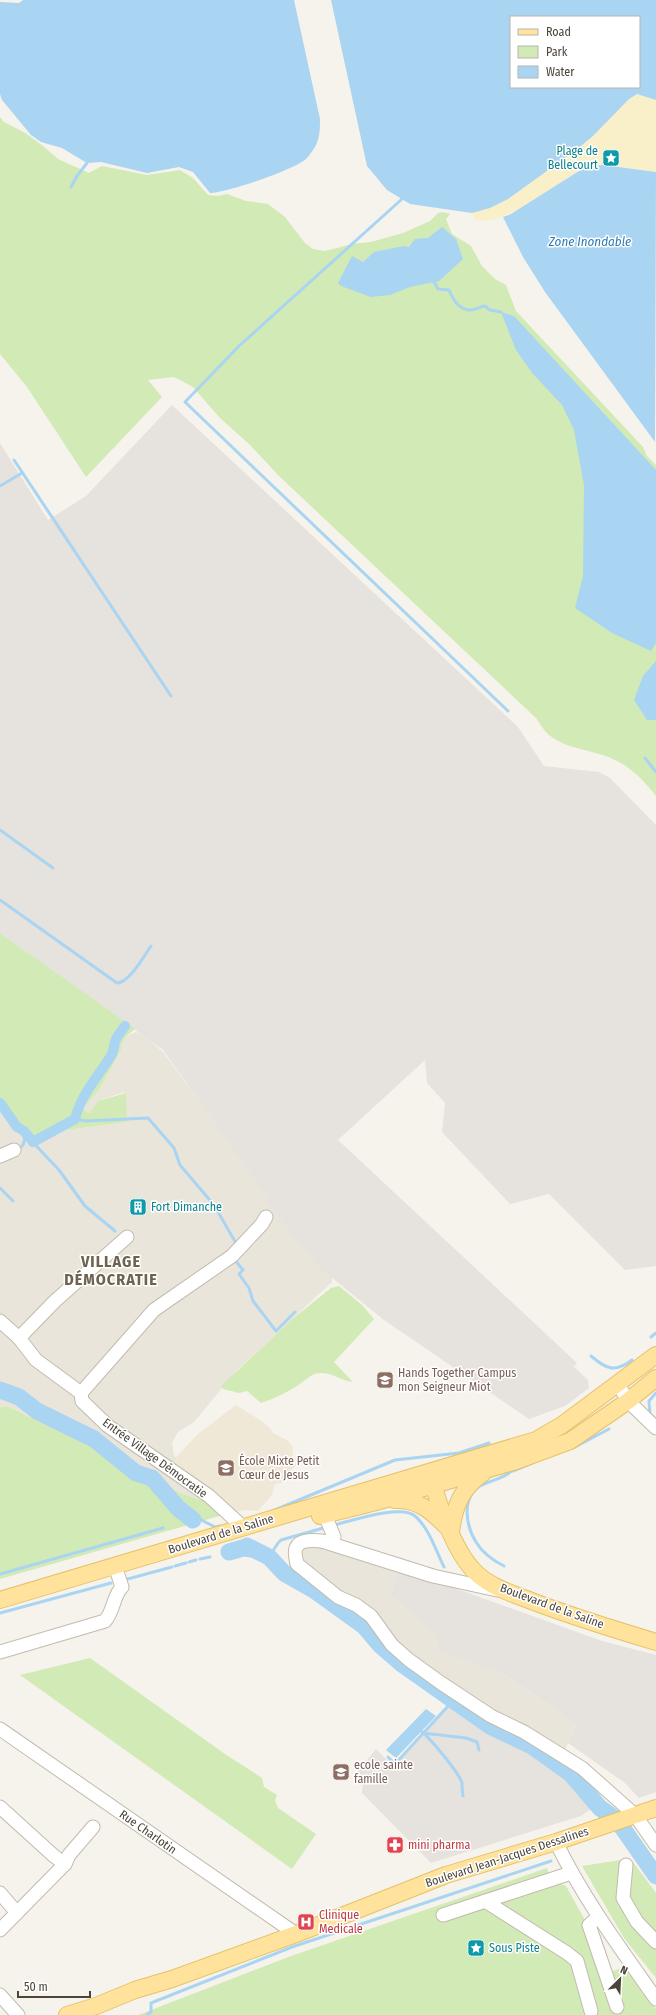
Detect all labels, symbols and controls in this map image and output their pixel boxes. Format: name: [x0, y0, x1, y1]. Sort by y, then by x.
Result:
legend: [510, 16, 640, 88]
text: Road: [546, 25, 571, 39]
text: Park: [546, 45, 568, 59]
text: Water: [546, 65, 575, 79]
place label: Plage de Bellecourt: [548, 144, 598, 172]
place icon: Plage de Bellecourt: [601, 148, 621, 168]
water label: Zone Inondable: [548, 234, 631, 249]
building icon: Fort Dimanche: [128, 1197, 148, 1217]
place label: Fort Dimanche: [151, 1200, 222, 1214]
district label: VILLAGE DÉMOCRATIE: [64, 1252, 158, 1289]
place label: Hands Together Campus mon Seigneur Miot: [398, 1366, 517, 1394]
school or university icon: Hands Together Campus mon Seigneur Miot: [375, 1370, 395, 1390]
street label: Entrée Village Démocratie: [100, 1415, 210, 1501]
place label: École Mixte Petit Cœur de Jesus: [239, 1453, 320, 1482]
school or university icon: École Mixte Petit Cœur de Jesus: [216, 1458, 236, 1478]
street label: Boulevard de la Saline: [167, 1511, 275, 1557]
street label: Boulevard de la Saline: [498, 1581, 606, 1631]
place label: ecole sainte famille: [354, 1758, 413, 1786]
school or university icon: ecole sainte famille: [331, 1762, 351, 1782]
street label: Rue Charlotin: [117, 1807, 179, 1857]
street label: Boulevard Jean-Jacques Dessalines: [424, 1824, 590, 1890]
pharmacy icon: mini pharma: [385, 1835, 405, 1855]
place label: mini pharma: [408, 1838, 470, 1852]
place label: Clinique Medicale: [319, 1908, 363, 1936]
hospital icon: Clinique Medicale: [296, 1912, 316, 1932]
place icon: Sous Piste: [466, 1938, 486, 1958]
place label: Sous Piste: [489, 1941, 540, 1955]
north arrow: [600, 1959, 640, 1999]
text: N: [618, 1963, 630, 1978]
scale bar: [18, 1973, 90, 1999]
text: 50 m: [24, 1980, 48, 1994]

